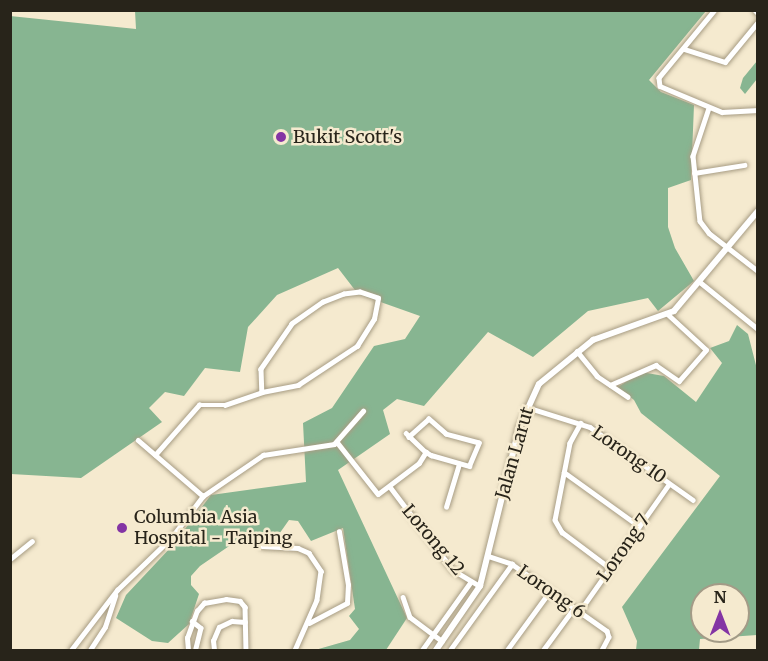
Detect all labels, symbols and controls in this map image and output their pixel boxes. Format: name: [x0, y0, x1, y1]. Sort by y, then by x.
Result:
place label: Bukit Scott's: [293, 126, 402, 148]
marker: Bukit Scott's: [274, 130, 288, 144]
street label: Jalan Larut: [492, 404, 538, 502]
street label: Lorong 10: [588, 422, 670, 488]
street label: Lorong 12: [397, 500, 469, 580]
place label: Columbia Asia Hospital - Taiping: [134, 507, 292, 550]
street label: Lorong 7: [593, 510, 655, 586]
marker: Columbia Asia Hospital - Taiping: [115, 521, 129, 535]
street label: Lorong 6: [513, 561, 589, 623]
north arrow: [690, 583, 750, 643]
text: N: [714, 587, 726, 607]

